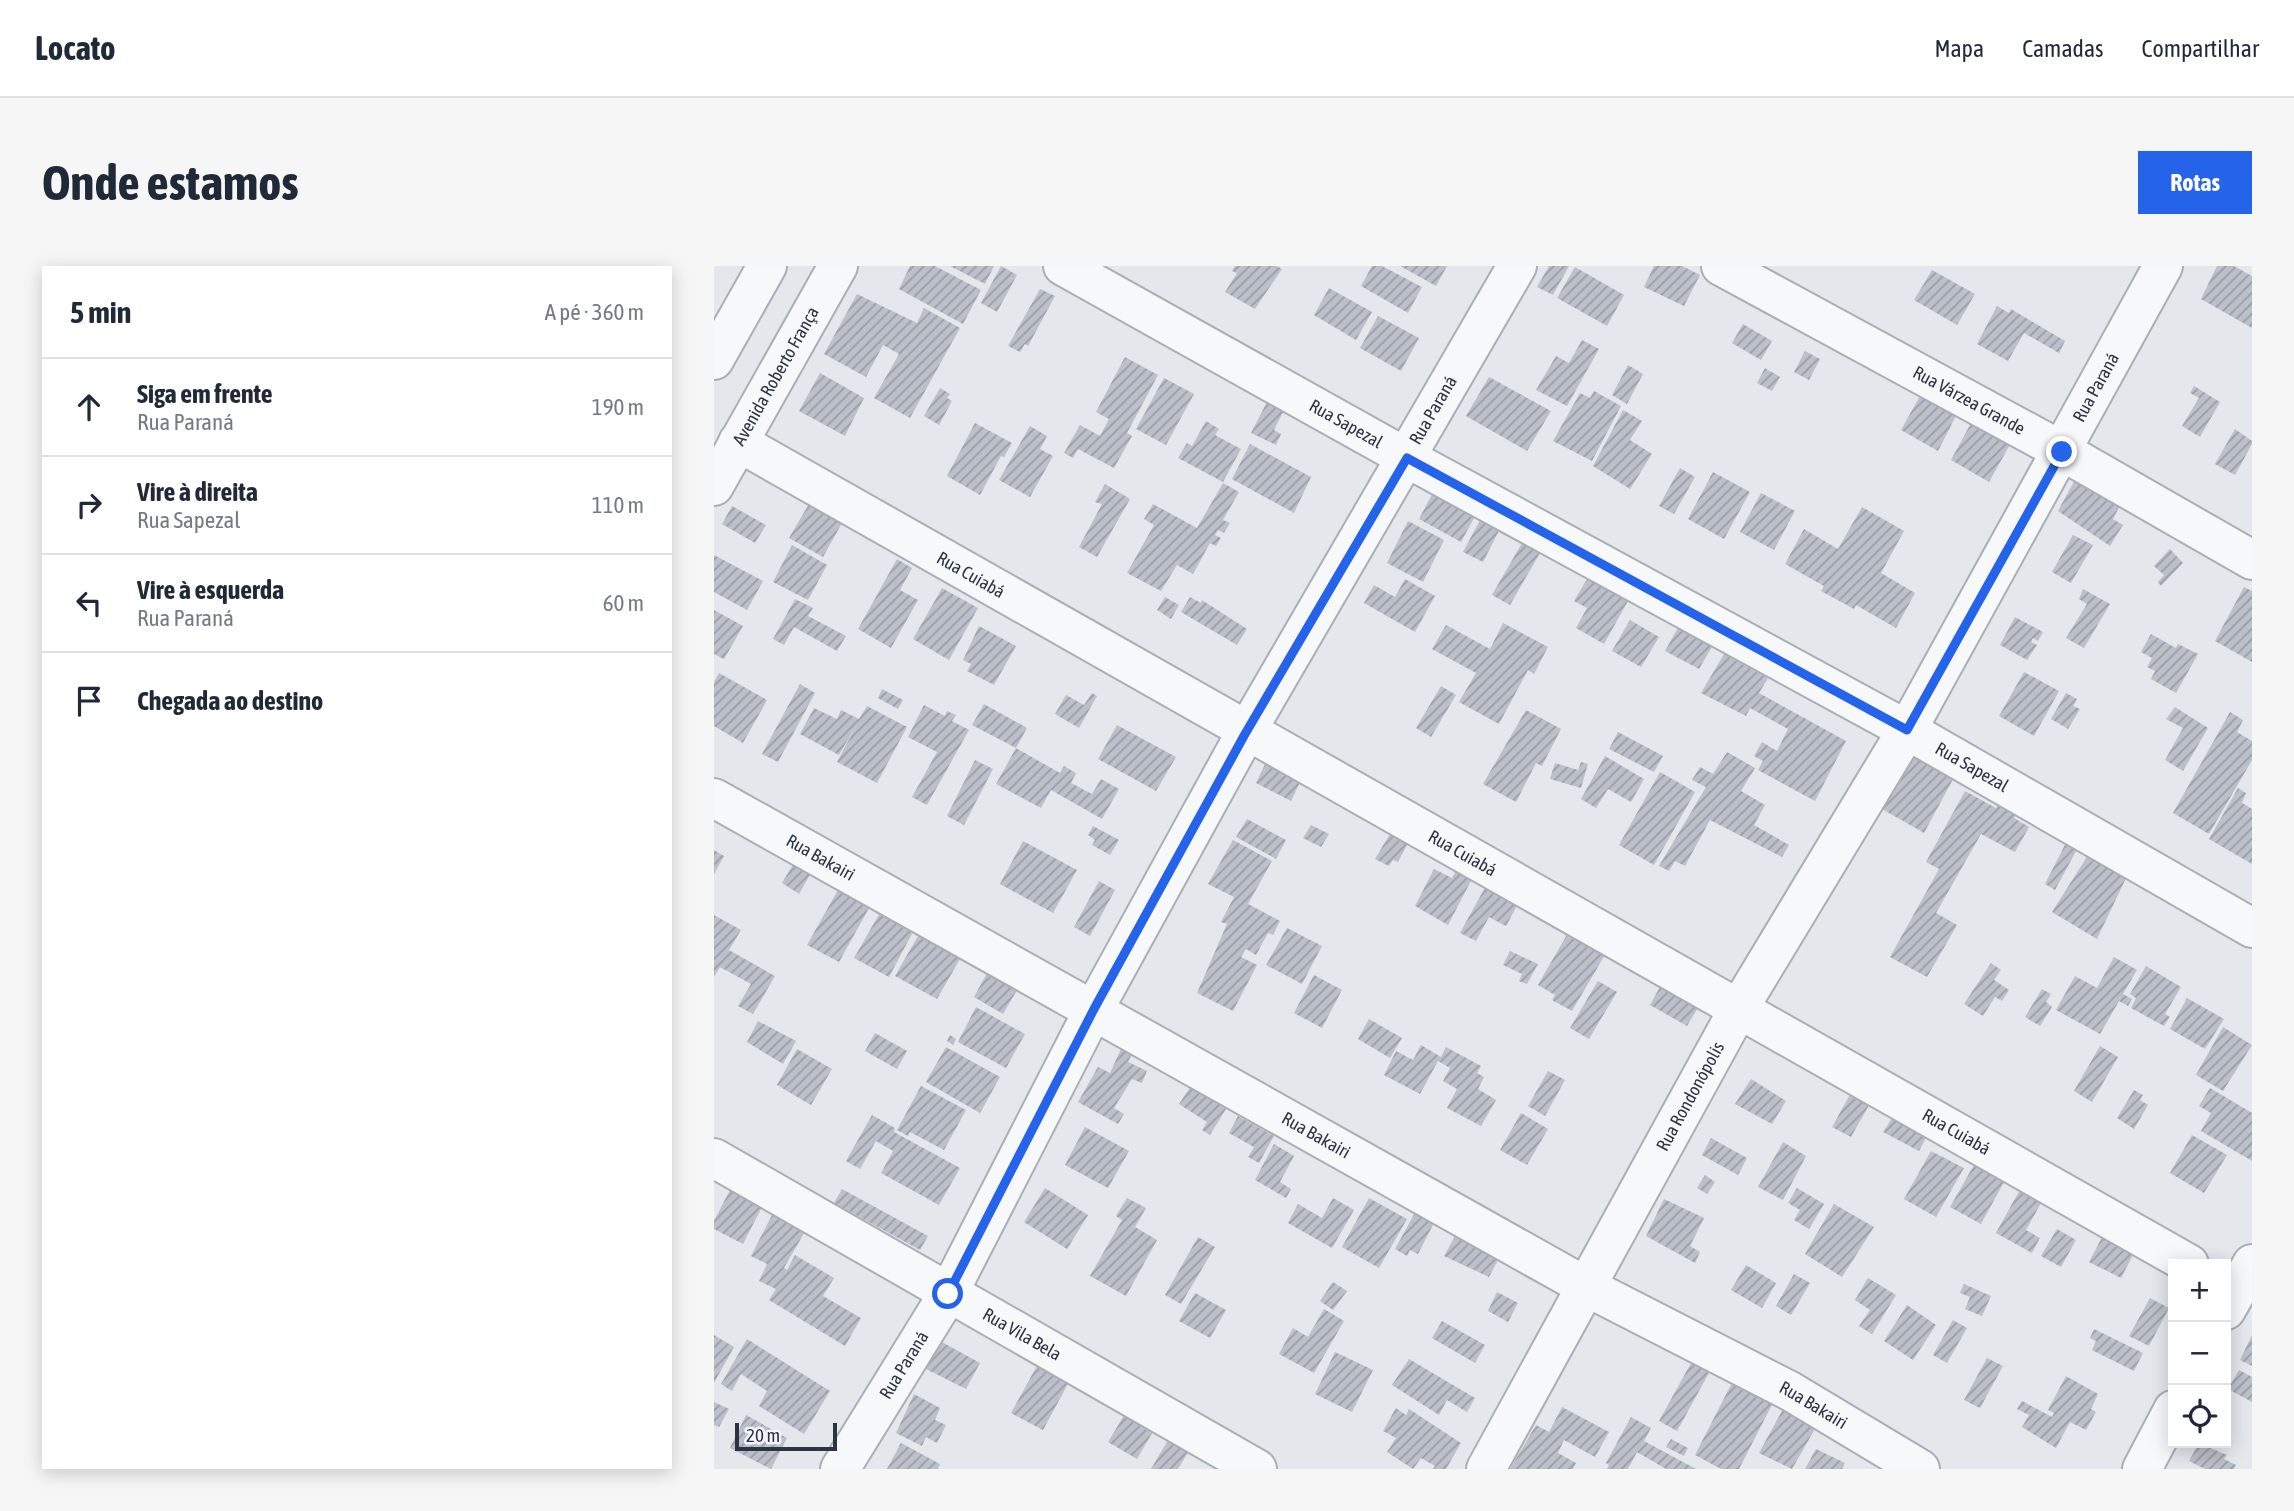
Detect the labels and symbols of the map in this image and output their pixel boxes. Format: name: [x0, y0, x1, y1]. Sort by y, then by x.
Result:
street label: Avenida Roberto França: [728, 303, 823, 449]
street label: Rua Paraná: [2068, 349, 2123, 425]
street label: Rua Várzea Grande: [1910, 361, 2029, 439]
street label: Rua Paraná: [1405, 372, 1461, 448]
street label: Rua Sapezal: [1306, 395, 1387, 452]
route end: [2046, 436, 2077, 467]
street label: Rua Cuiabá: [933, 547, 1009, 602]
street label: Rua Sapezal: [1932, 738, 2013, 796]
street label: Rua Cuiabá: [1425, 825, 1500, 880]
street label: Rua Bakairi: [783, 830, 859, 885]
street label: Rua Rondonópolis: [1652, 1038, 1728, 1154]
street label: Rua Cuiabá: [1919, 1104, 1994, 1159]
street label: Rua Bakairi: [1278, 1107, 1354, 1162]
route start: [932, 1278, 963, 1309]
street label: Rua Vila Bela: [979, 1303, 1065, 1365]
street label: Rua Paraná: [875, 1327, 932, 1403]
street label: Rua Bakairi: [1776, 1376, 1851, 1433]
scale bar: [735, 1420, 836, 1452]

